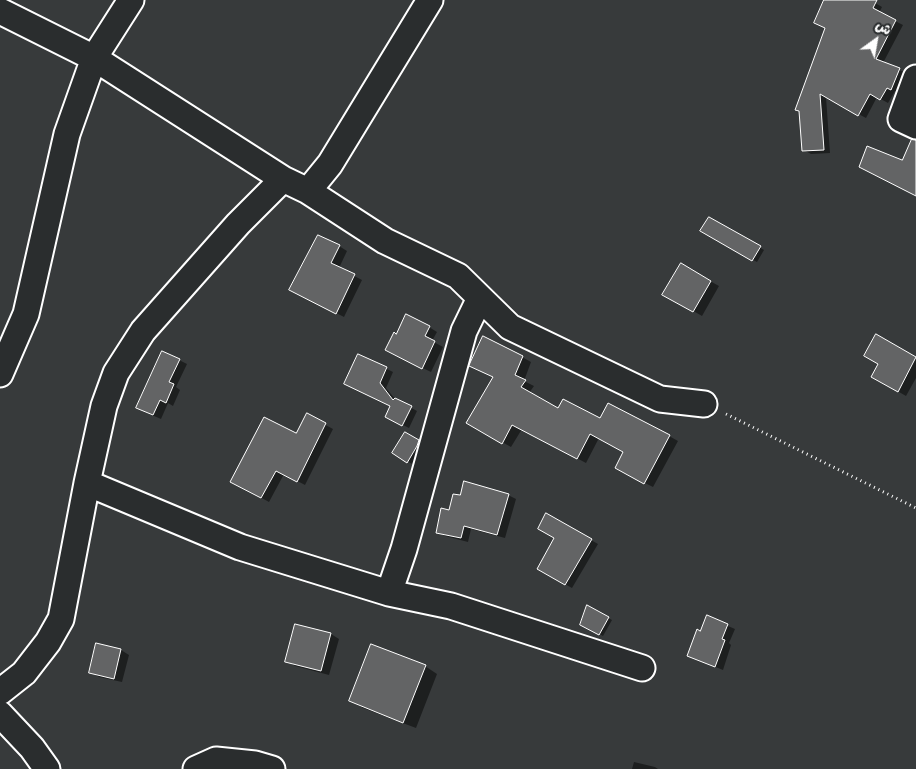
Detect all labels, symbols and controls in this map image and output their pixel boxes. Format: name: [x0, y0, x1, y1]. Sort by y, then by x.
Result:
north arrow: [851, 15, 901, 65]
text: ش: [873, 15, 896, 39]

